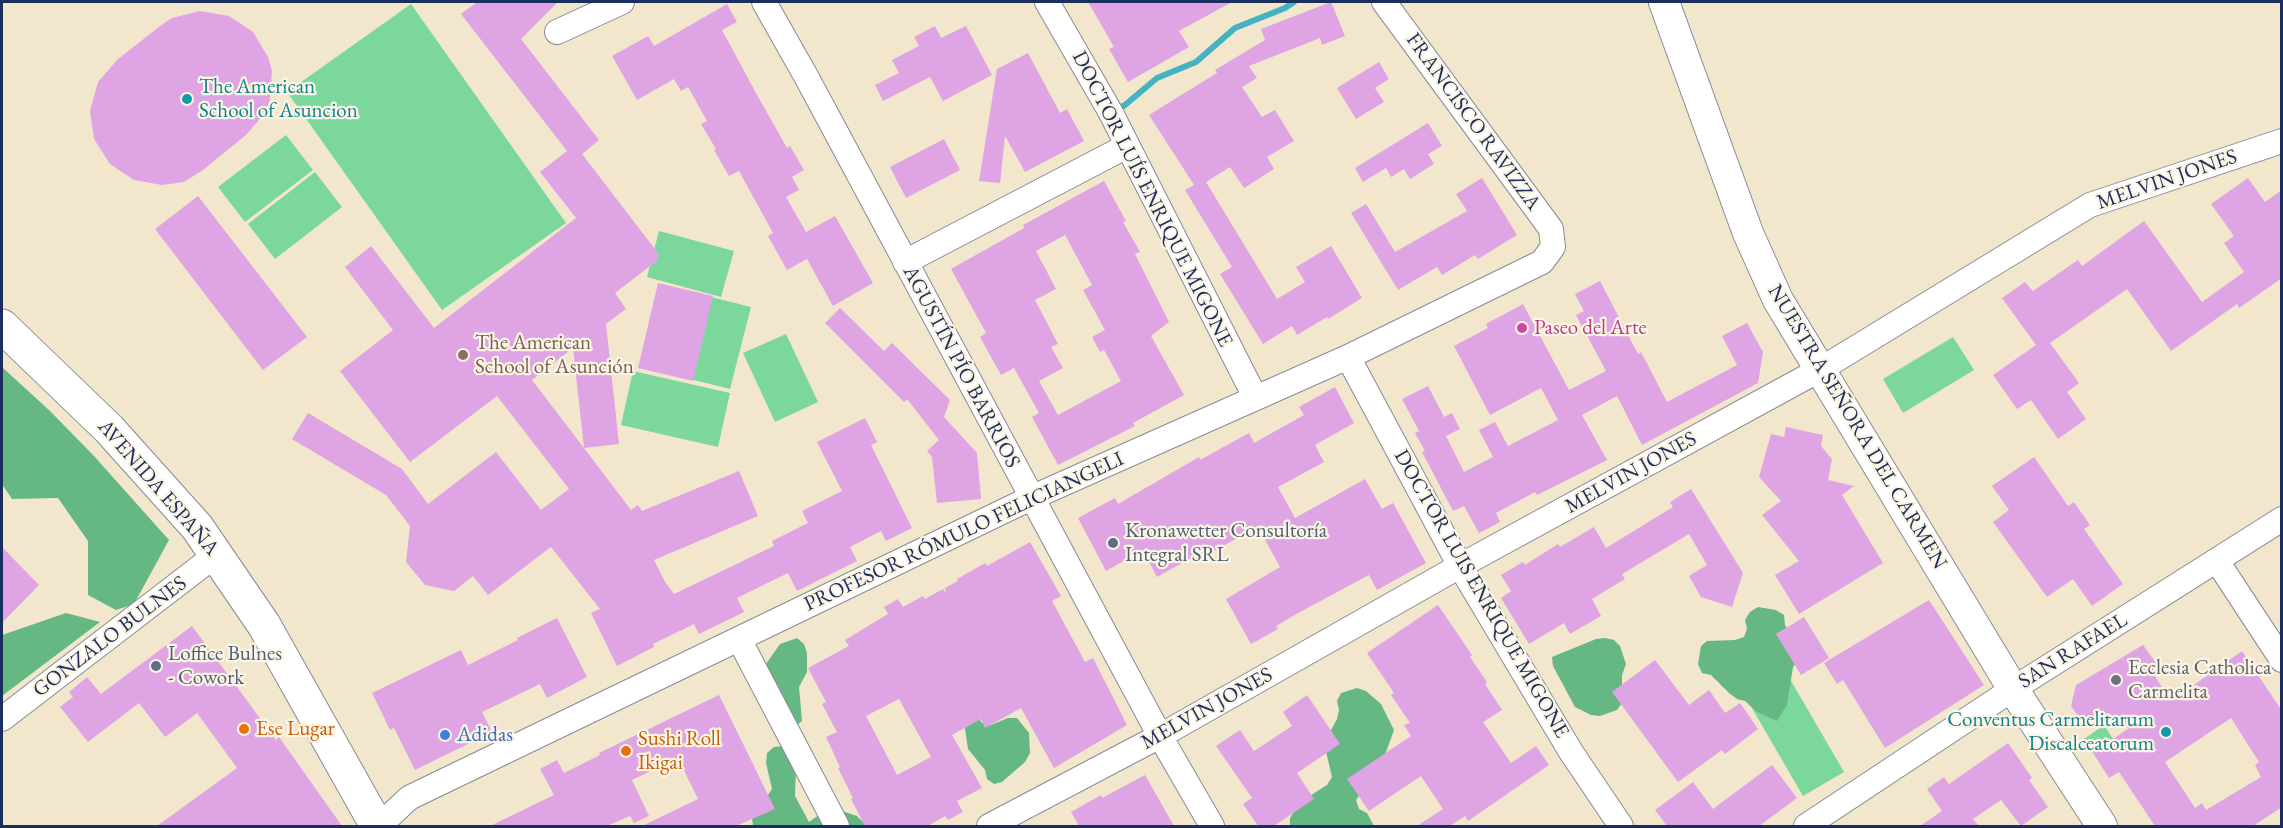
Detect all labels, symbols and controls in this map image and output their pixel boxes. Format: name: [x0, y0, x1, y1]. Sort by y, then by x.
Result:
street label: FRANCISCO RAVIZZA: [1400, 28, 1546, 216]
street label: DOCTOR LUÍS ENRIQUE MIGONE: [1066, 47, 1238, 351]
place label: The American School of Asuncion: [199, 74, 358, 124]
marker: The American School of Asuncion: [180, 92, 194, 106]
street label: MELVIN JONES: [2094, 144, 2240, 216]
street label: AGUSTÍN PÍO BARRIOS: [897, 262, 1025, 472]
street label: NUESTRA SEÑORA DEL CARMEN: [1762, 280, 1952, 574]
place label: Paseo del Arte: [1534, 315, 1647, 341]
marker: Paseo del Arte: [1515, 321, 1529, 335]
place label: The American School of Asunción: [475, 330, 634, 380]
marker: The American School of Asunción: [456, 348, 470, 362]
street label: AVENIDA ESPAÑA: [92, 415, 224, 561]
street label: MELVIN JONES: [1561, 426, 1701, 520]
street label: DOCTOR LUIS ENRIQUE MIGONE: [1388, 445, 1574, 743]
street label: PROFESOR RÓMULO FELICIANGELI: [800, 447, 1128, 617]
place label: Kronawetter Consultoría Integral SRL: [1125, 518, 1327, 568]
marker: Kronawetter Consultoría Integral SRL: [1106, 536, 1120, 550]
street label: GONZALO BULNES: [28, 571, 192, 703]
street label: SAN RAFAEL: [2014, 608, 2132, 694]
place label: Loffice Bulnes - Cowork: [168, 641, 282, 691]
place label: Ecclesia Catholica Carmelita: [2128, 655, 2271, 705]
marker: Loffice Bulnes - Cowork: [149, 659, 163, 673]
street label: MELVIN JONES: [1137, 662, 1277, 756]
marker: Ecclesia Catholica Carmelita: [2109, 673, 2123, 687]
place label: Conventus Carmelitarum Discalceatorum: [1947, 707, 2154, 757]
place label: Ese Lugar: [256, 716, 335, 742]
marker: Ese Lugar: [237, 722, 251, 736]
place label: Adidas: [457, 722, 513, 748]
marker: Conventus Carmelitarum Discalceatorum: [2159, 725, 2173, 739]
place label: Sushi Roll Ikigai: [638, 726, 721, 776]
marker: Adidas: [438, 728, 452, 742]
marker: Sushi Roll Ikigai: [619, 744, 633, 758]

